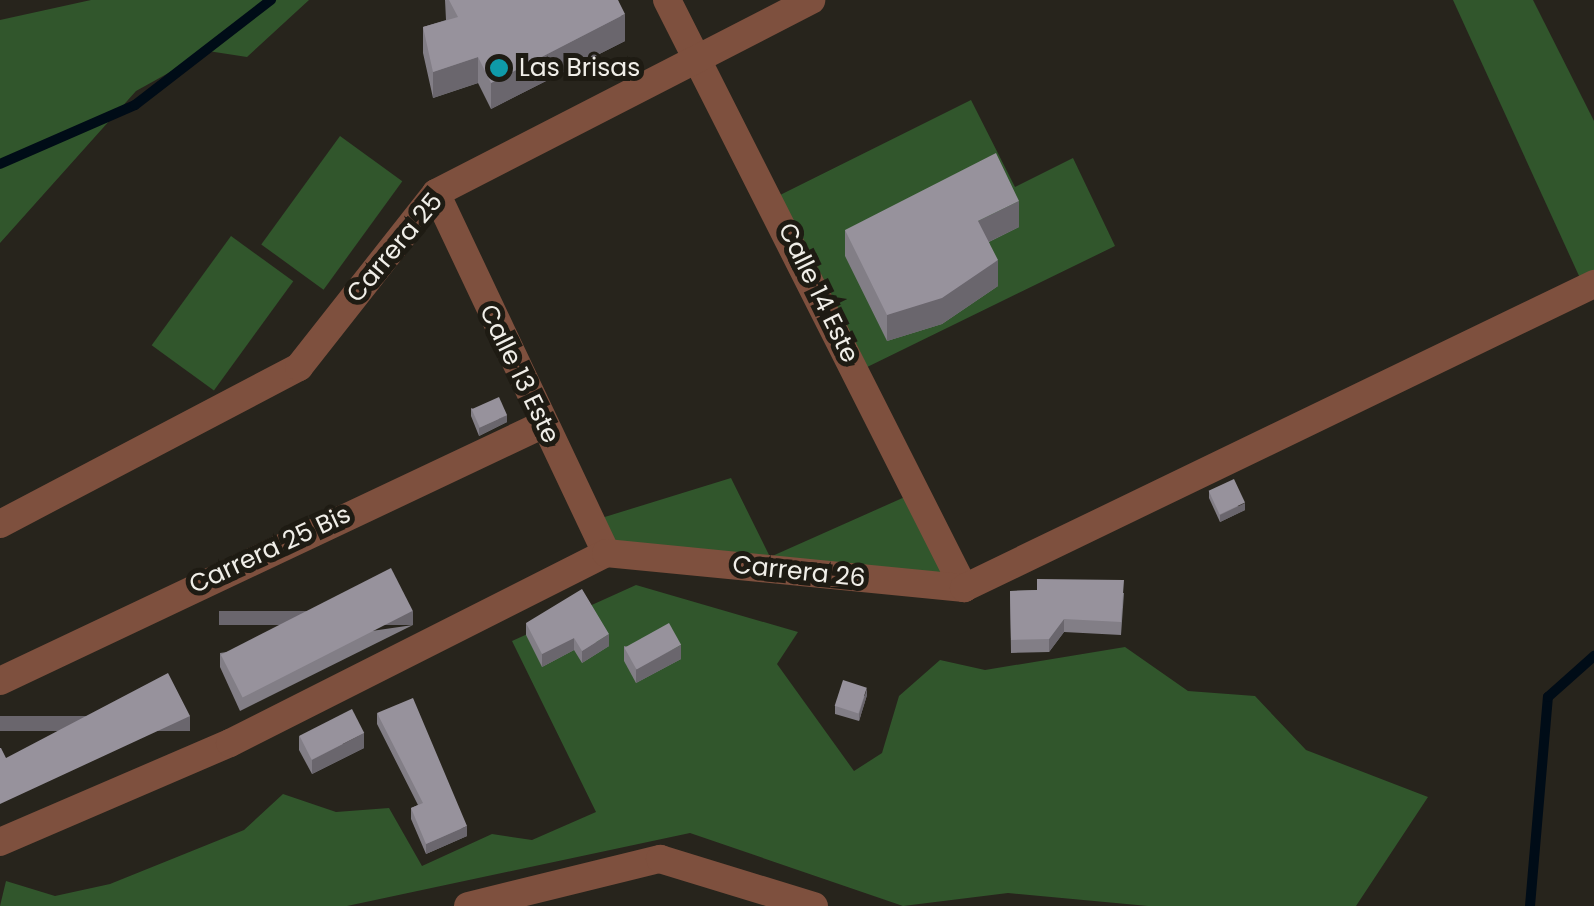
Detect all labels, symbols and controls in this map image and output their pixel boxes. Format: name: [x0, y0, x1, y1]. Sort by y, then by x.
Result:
place label: Las Brisas: [519, 53, 640, 83]
marker: Las Brisas: [488, 57, 510, 79]
street label: Carrera 25: [341, 187, 449, 309]
street label: Calle 14 Este: [771, 218, 865, 368]
street label: Calle 13 Este: [473, 300, 565, 448]
street label: Carrera 25 Bis: [185, 500, 355, 600]
street label: Carrera 26: [731, 550, 867, 594]

